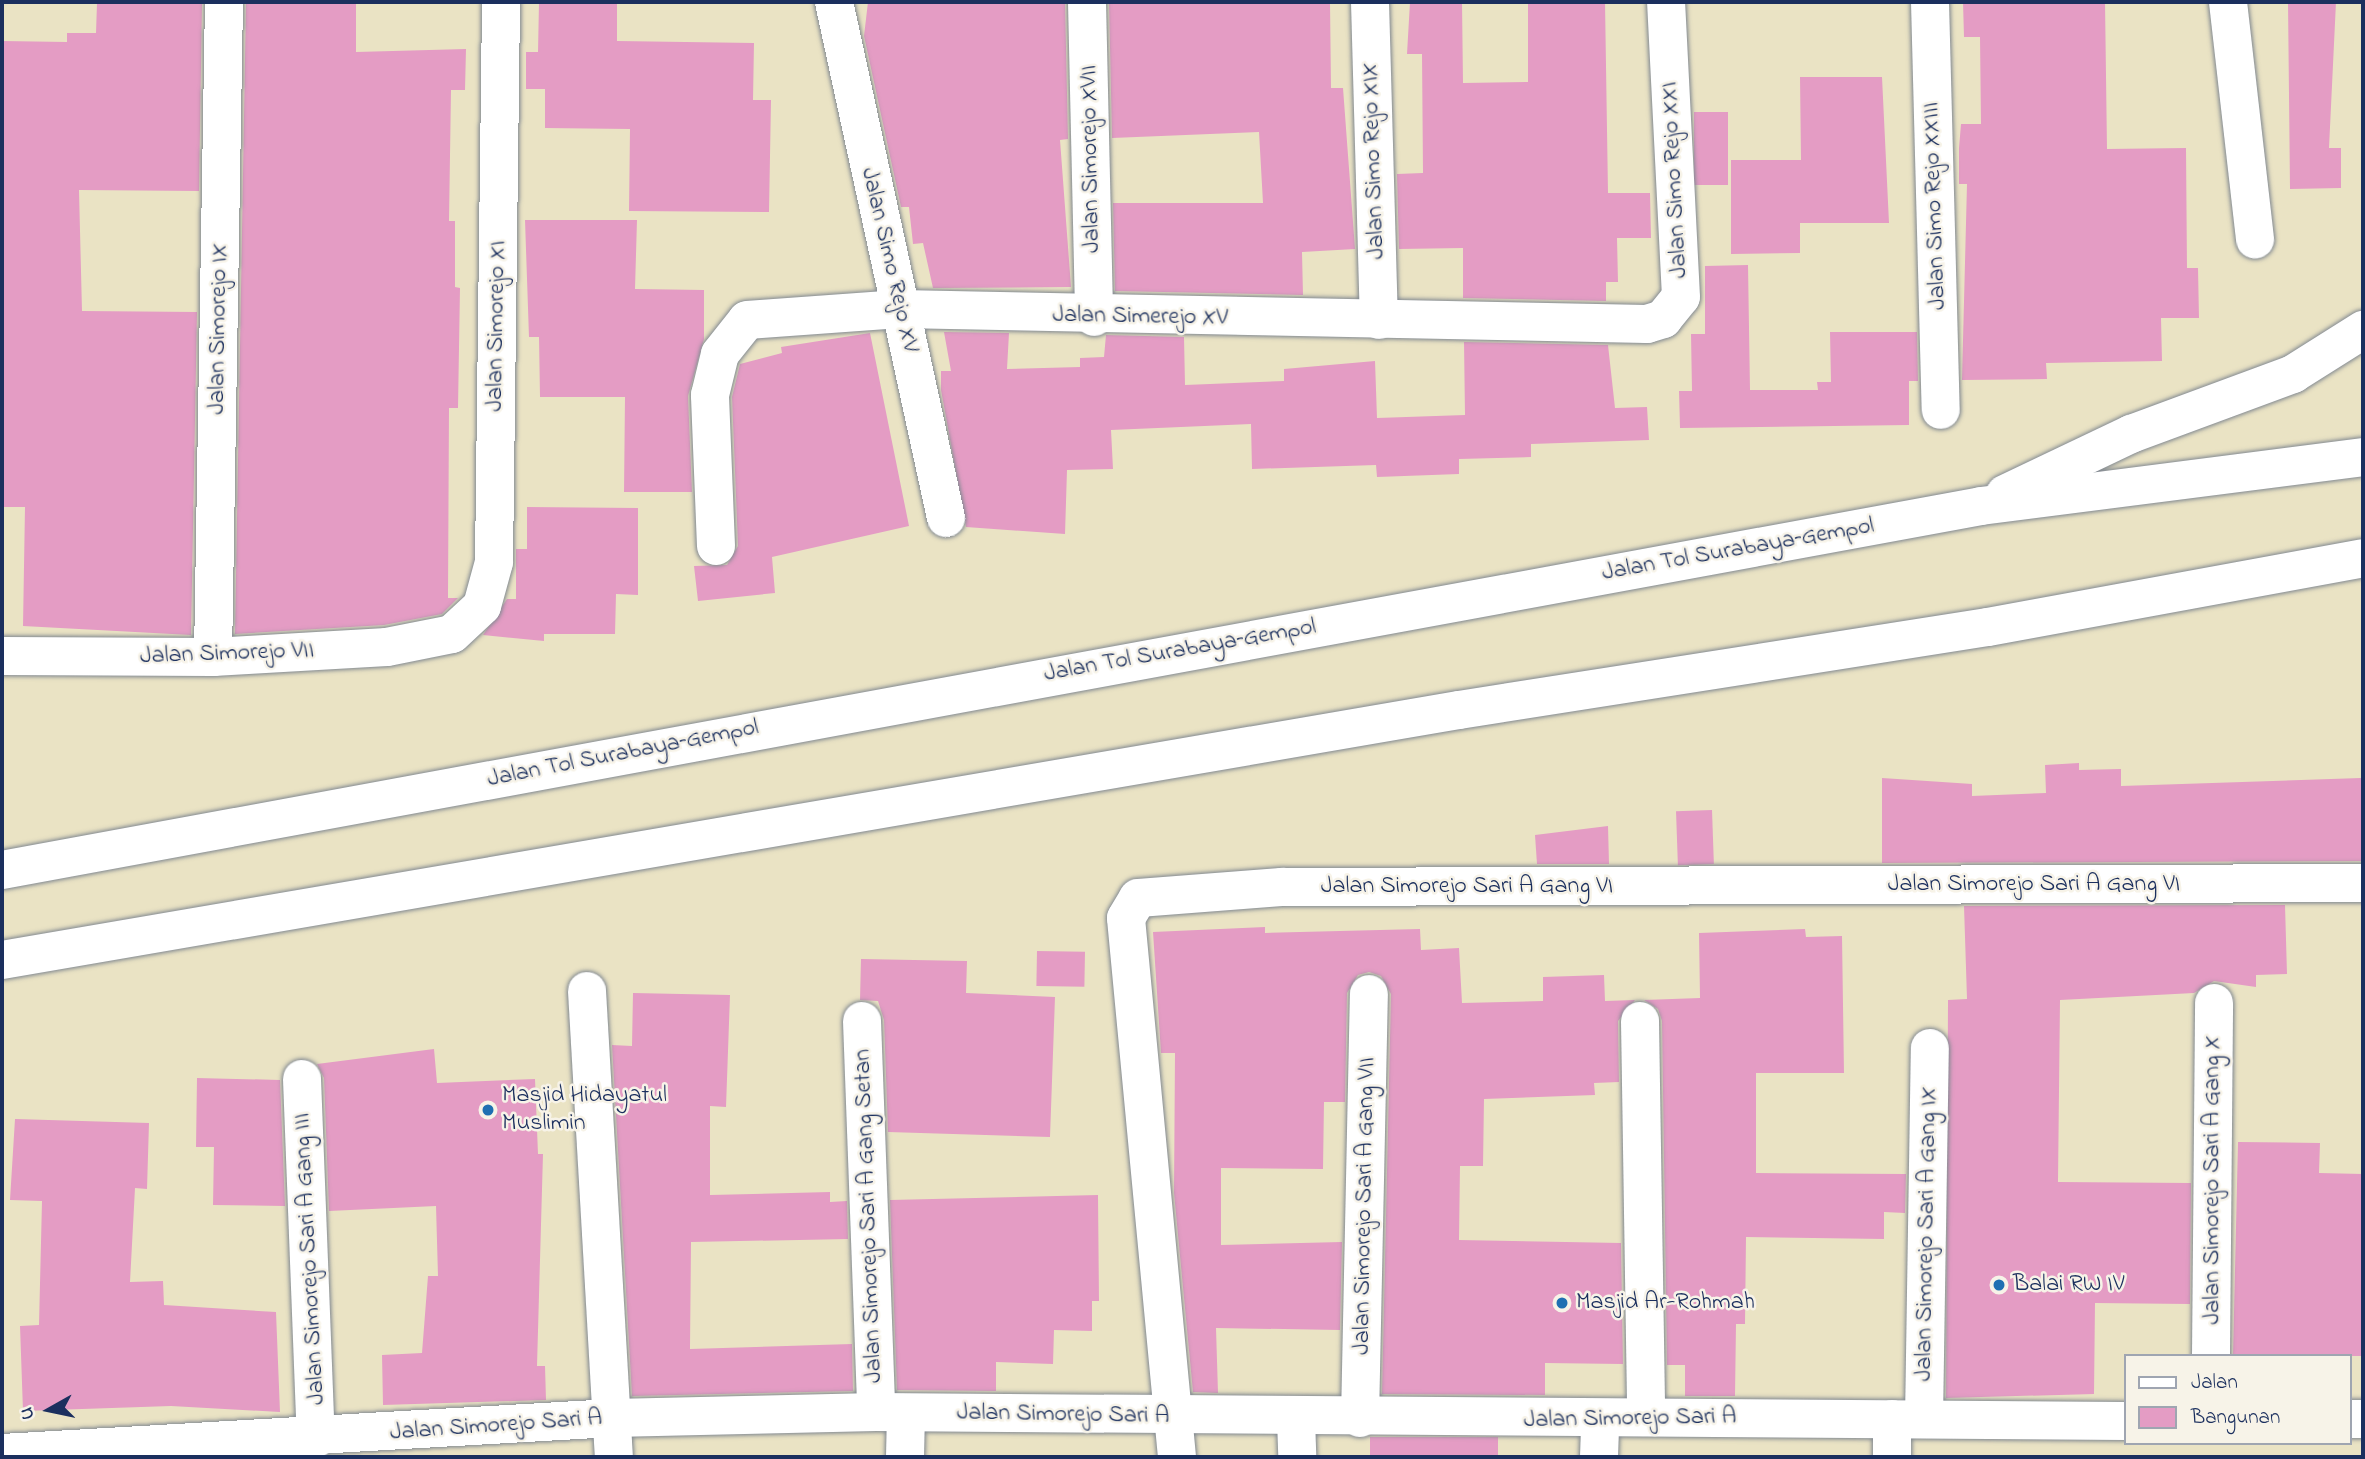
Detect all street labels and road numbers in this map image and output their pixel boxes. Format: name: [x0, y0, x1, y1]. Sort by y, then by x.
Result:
street label: Jalan Simo Rejo XIX: [1356, 62, 1392, 260]
street label: Jalan Simorejo XVII: [1075, 65, 1107, 253]
street label: Jalan Simo Rejo XXI: [1655, 81, 1695, 279]
street label: Jalan Simo Rejo XXIII: [1917, 101, 1953, 311]
street label: Jalan Simo Rejo XV: [854, 165, 924, 355]
street label: Jalan Simorejo XI: [481, 240, 513, 412]
street label: Jalan Simorejo IX: [203, 243, 235, 415]
street label: Jalan Simerejo XV: [1052, 301, 1228, 333]
street label: Jalan Tol Surabaya–Gempol: [1600, 512, 1876, 588]
street label: Jalan Tol Surabaya–Gempol: [1042, 613, 1318, 689]
street label: Jalan Simorejo VII: [139, 637, 315, 671]
street label: Jalan Tol Surabaya–Gempol: [485, 714, 761, 794]
street label: Jalan Simorejo Sari A Gang VI: [1888, 871, 2180, 899]
street label: Jalan Simorejo Sari A Gang VI: [1321, 873, 1613, 901]
street label: Jalan Simorejo Sari A Gang X: [2199, 1035, 2227, 1325]
street label: Jalan Simorejo Sari A Gang Setan: [849, 1048, 889, 1384]
street label: Jalan Simorejo Sari A Gang VII: [1348, 1057, 1382, 1355]
street label: Jalan Simorejo Sari A Gang IX: [1910, 1086, 1944, 1382]
street label: Jalan Simorejo Sari A Gang III: [288, 1112, 332, 1406]
street label: Jalan Simorejo Sari A: [956, 1399, 1170, 1431]
street label: Jalan Simorejo Sari A: [1523, 1403, 1737, 1435]
street label: Jalan Simorejo Sari A: [389, 1404, 603, 1448]

